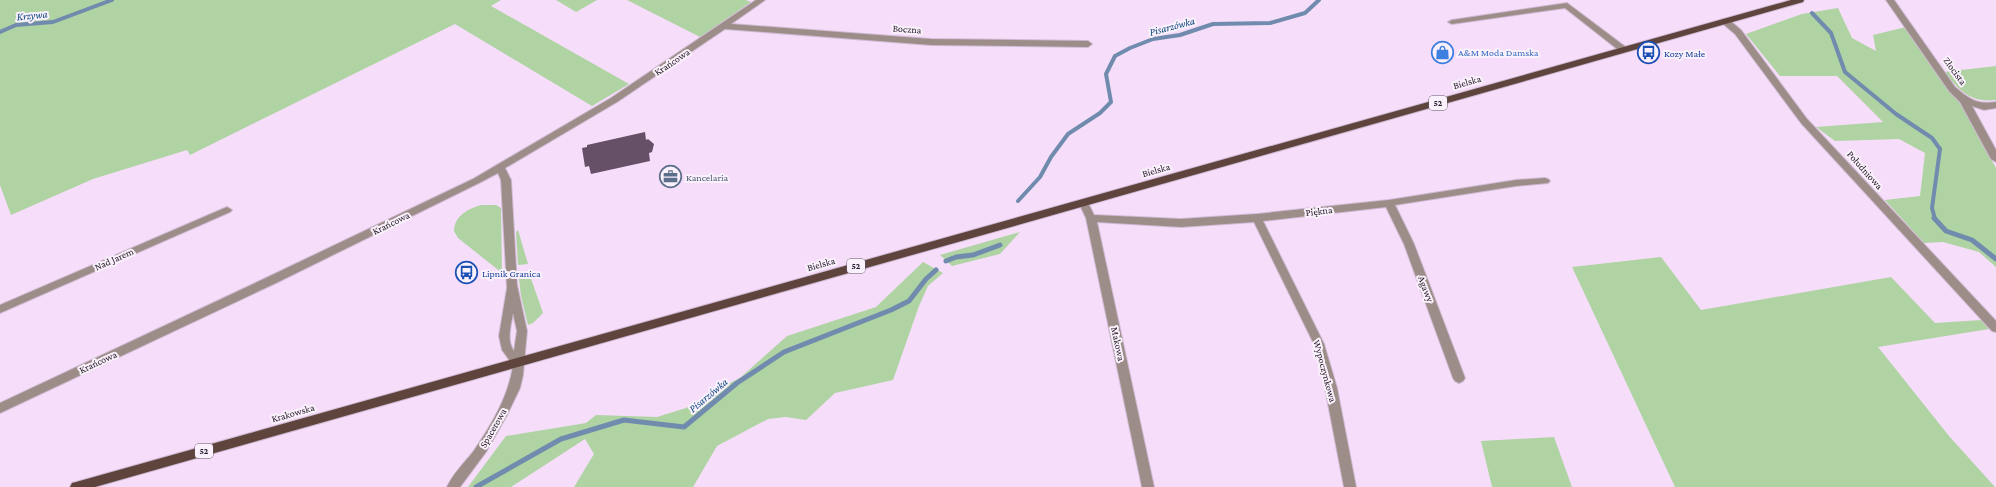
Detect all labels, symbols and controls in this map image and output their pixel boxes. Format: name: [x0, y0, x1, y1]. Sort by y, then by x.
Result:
water label: Krzywa: [16, 7, 48, 24]
water label: Pisarzówka: [1148, 14, 1196, 38]
street label: Boczna: [892, 23, 922, 36]
shop icon: A&M Moda Damska: [1429, 39, 1455, 65]
bus stop icon: Kozy Małe: [1636, 40, 1662, 66]
street label: Krańcowa: [652, 46, 692, 78]
place label: A&M Moda Damska: [1458, 47, 1539, 58]
place label: Kozy Małe: [1664, 48, 1706, 59]
street label: Złocista: [1941, 55, 1969, 87]
street label: Bielska: [1452, 73, 1483, 91]
road number: 52: [1429, 96, 1447, 110]
street label: Południowa: [1845, 149, 1885, 192]
street label: Bielska: [1141, 161, 1172, 179]
office icon: Kancelaria: [657, 164, 683, 190]
place label: Kancelaria: [686, 172, 729, 183]
street label: Piękna: [1305, 204, 1333, 218]
street label: Krańcowa: [371, 209, 412, 237]
street label: Nad Jarem: [93, 246, 135, 272]
street label: Bielska: [806, 255, 837, 273]
road number: 52: [847, 259, 865, 273]
bus stop icon: Lipnik Granica: [453, 260, 479, 286]
place label: Lipnik Granica: [482, 268, 541, 279]
street label: Agawy: [1416, 274, 1436, 304]
street label: Makowa: [1109, 326, 1127, 362]
street label: Wypoczynkowa: [1311, 339, 1339, 404]
street label: Krańcowa: [78, 348, 119, 375]
water label: Pisarzówka: [686, 375, 730, 415]
street label: Krakowska: [270, 402, 316, 424]
street label: Spacerowa: [477, 406, 509, 449]
road number: 52: [195, 444, 213, 458]

